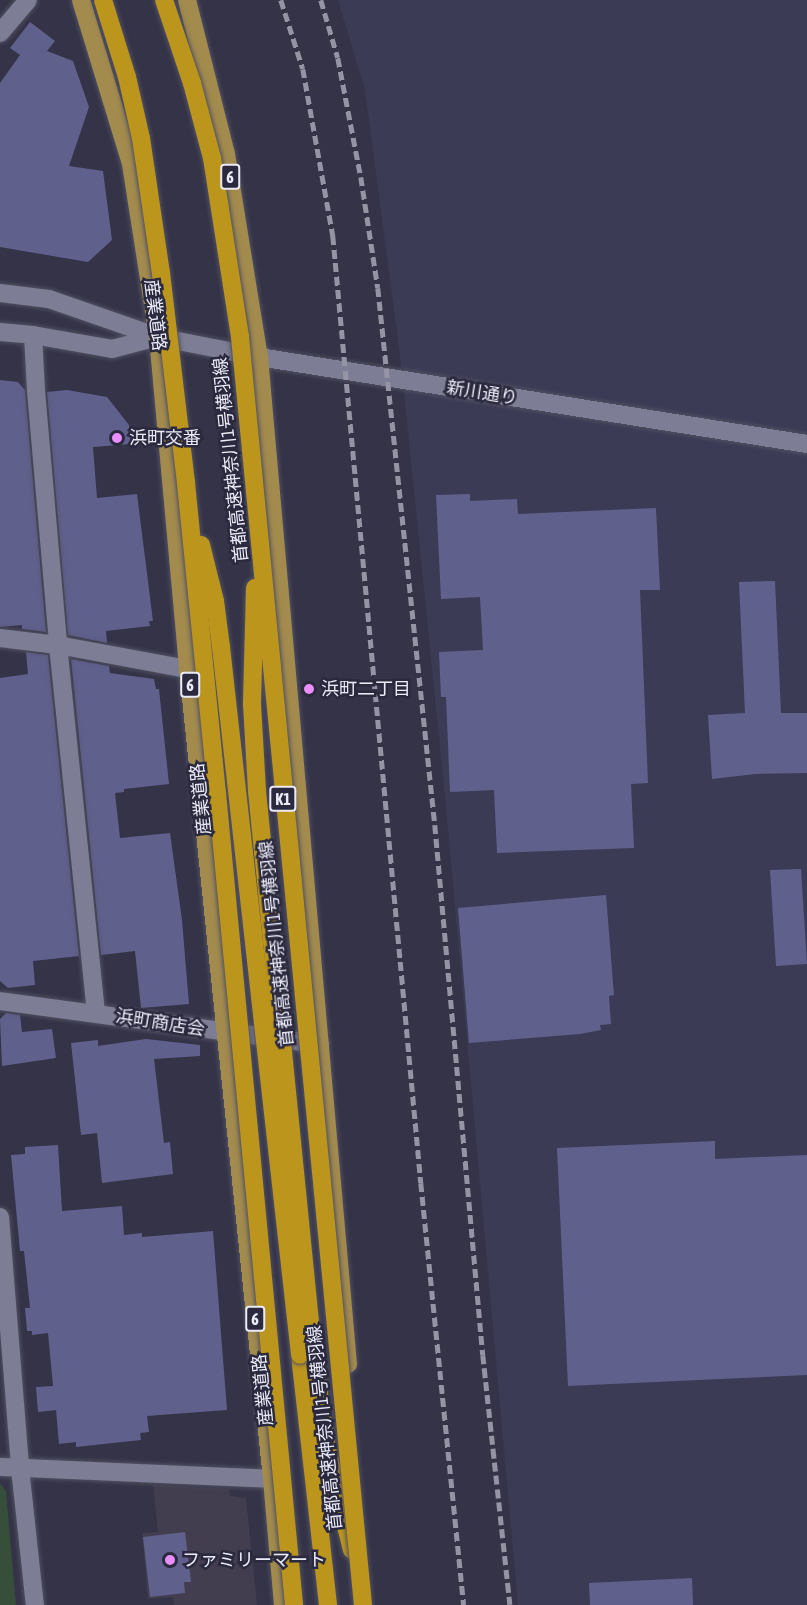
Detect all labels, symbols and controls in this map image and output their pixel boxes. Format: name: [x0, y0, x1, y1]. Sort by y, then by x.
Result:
road number: 6: [220, 164, 240, 190]
street label: 産業道路: [140, 278, 170, 352]
street label: 首都高速神奈川1号横羽線: [209, 356, 253, 564]
street label: 新川通り: [445, 377, 519, 409]
place label: 浜町交番: [129, 427, 201, 449]
marker: 浜町交番: [110, 431, 124, 445]
road number: 6: [180, 672, 201, 698]
place label: 浜町二丁目: [321, 678, 411, 700]
marker: 浜町二丁目: [302, 682, 316, 696]
street label: 産業道路: [186, 762, 216, 836]
road number: K1: [268, 786, 298, 812]
street label: 首都高速神奈川1号横羽線: [255, 840, 299, 1048]
street label: 浜町商店会: [114, 1005, 206, 1041]
road number: 6: [244, 1306, 266, 1332]
street label: 首都高速神奈川1号横羽線: [303, 1324, 347, 1532]
street label: 産業道路: [248, 1353, 278, 1427]
place label: ファミリーマート: [182, 1549, 326, 1571]
marker: ファミリーマート: [163, 1553, 177, 1567]

